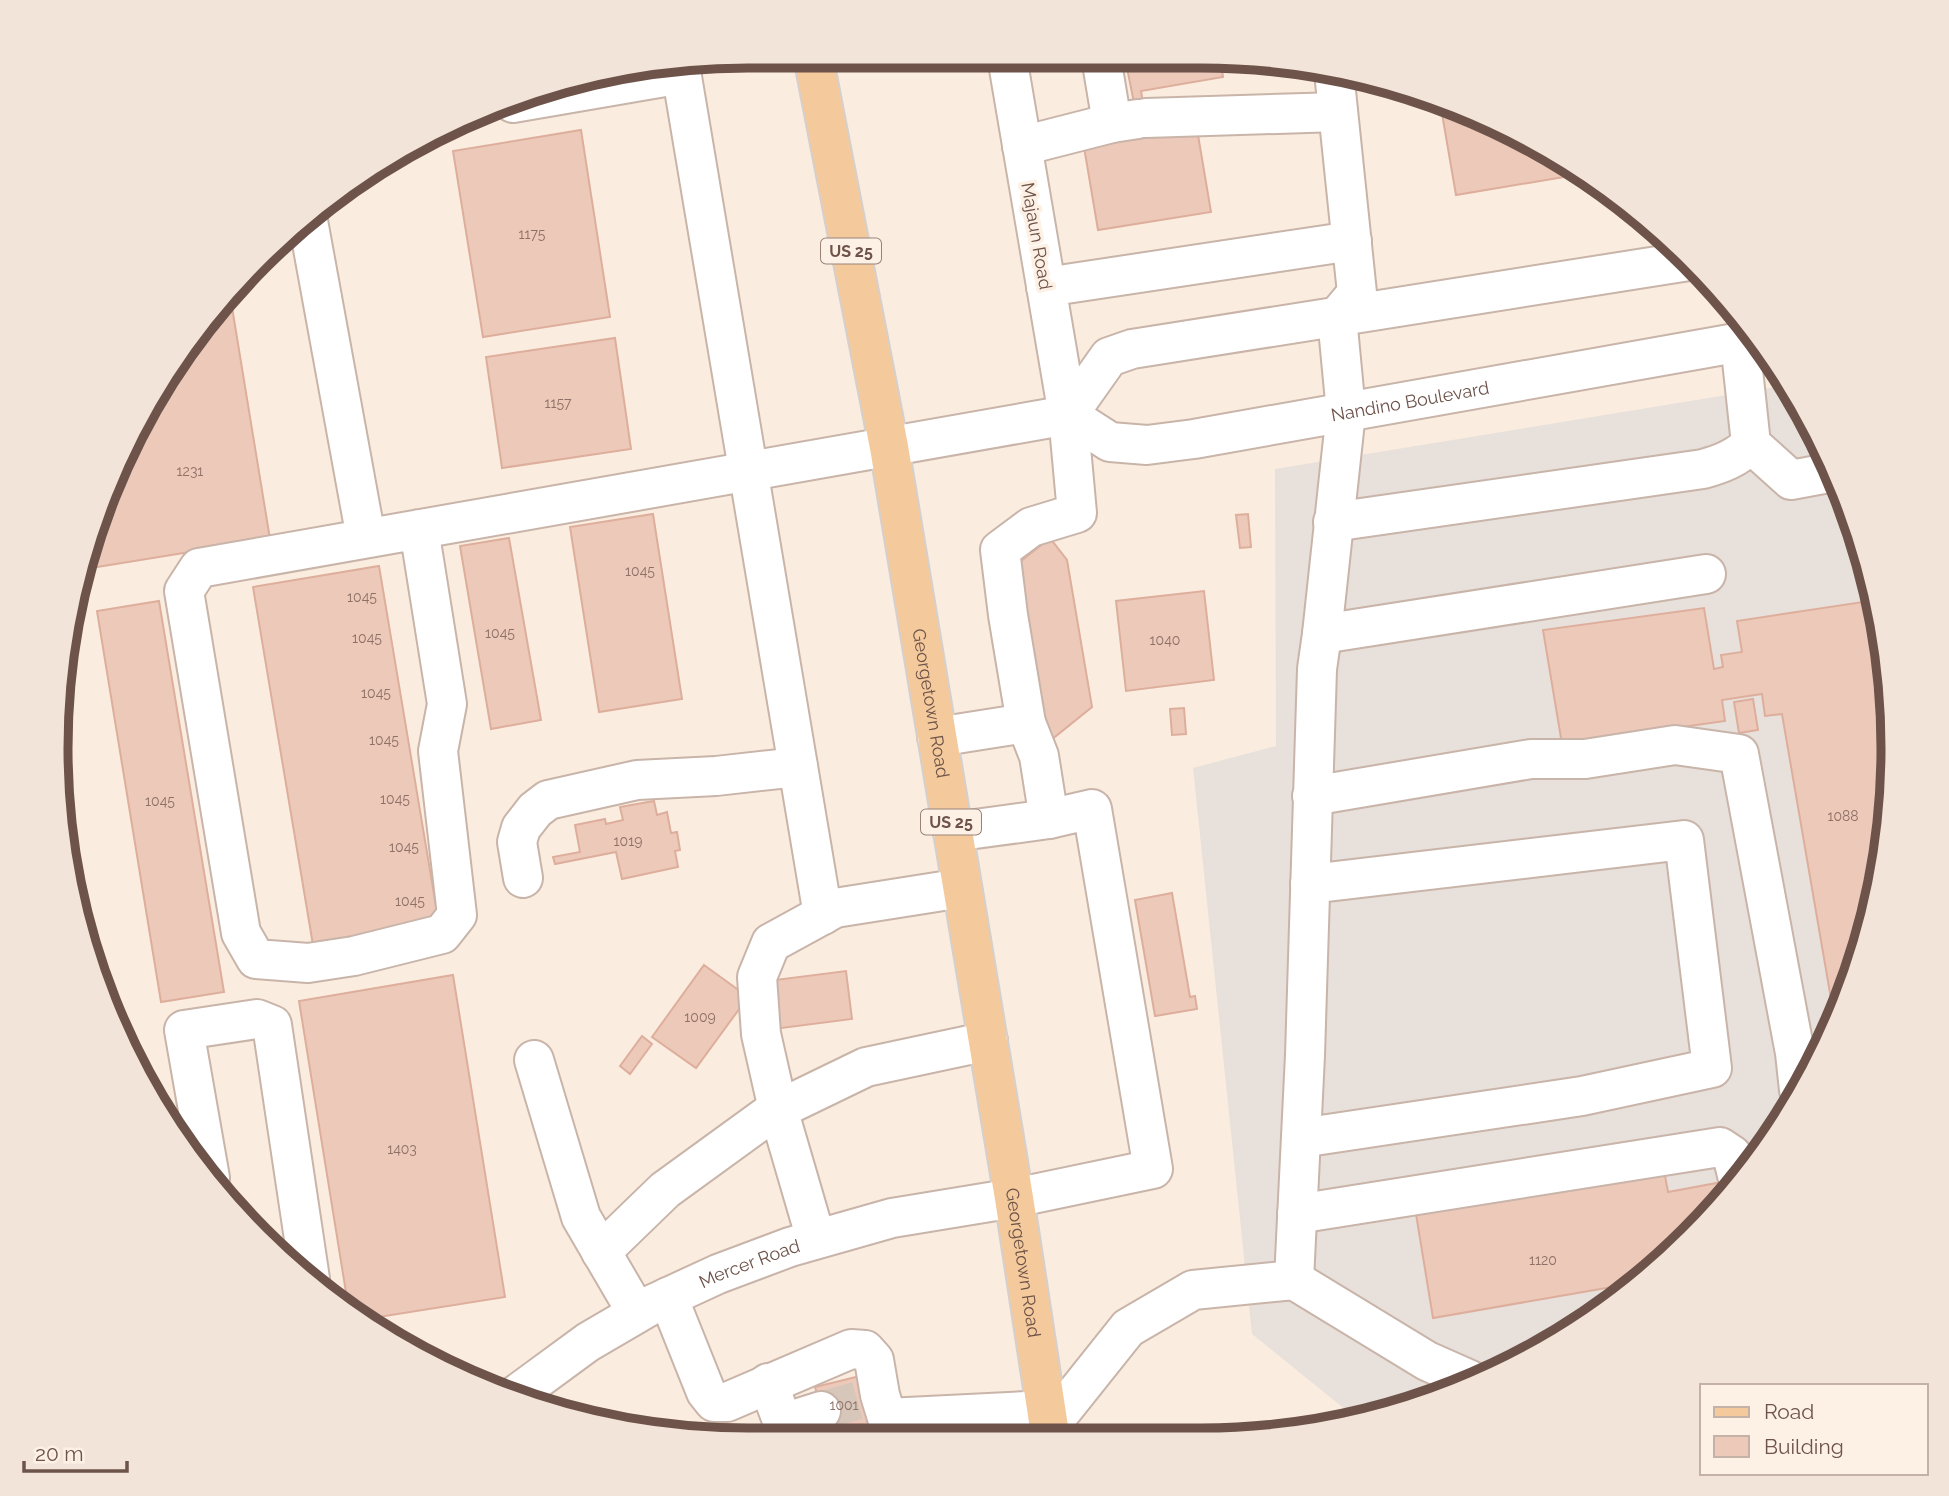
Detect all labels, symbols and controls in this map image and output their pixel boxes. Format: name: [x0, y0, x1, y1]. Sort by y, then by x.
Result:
street label: Majaun Road: [1017, 181, 1057, 291]
house number: 1175: [519, 226, 546, 242]
road number: US 25: [821, 238, 881, 264]
street label: Nandino Boulevard: [1329, 376, 1491, 425]
house number: 1157: [544, 395, 572, 411]
house number: 1231: [177, 463, 203, 479]
house number: 1045: [625, 563, 655, 579]
house number: 1045: [347, 589, 377, 605]
house number: 1045: [485, 625, 515, 641]
street label: Georgetown Road: [909, 627, 954, 779]
house number: 1045: [352, 630, 382, 646]
house number: 1040: [1150, 632, 1180, 648]
house number: 1045: [361, 685, 391, 701]
house number: 1045: [369, 732, 399, 748]
house number: 1045: [380, 791, 410, 807]
house number: 1045: [145, 793, 175, 809]
house number: 1088: [1827, 808, 1859, 824]
road number: US 25: [921, 810, 981, 834]
house number: 1019: [614, 833, 642, 849]
house number: 1045: [389, 839, 419, 855]
house number: 1045: [395, 893, 425, 909]
house number: 1009: [684, 1009, 716, 1025]
house number: 1403: [387, 1141, 417, 1157]
street label: Georgetown Road: [1002, 1186, 1046, 1339]
street label: Mercer Road: [695, 1234, 802, 1292]
house number: 1120: [1529, 1252, 1557, 1268]
legend: [1700, 1384, 1928, 1475]
house number: 1001: [829, 1397, 859, 1413]
text: Road: [1764, 1399, 1814, 1424]
scale bar: [24, 1430, 128, 1474]
text: Building: [1764, 1434, 1844, 1459]
text: 20 m: [35, 1441, 83, 1466]

